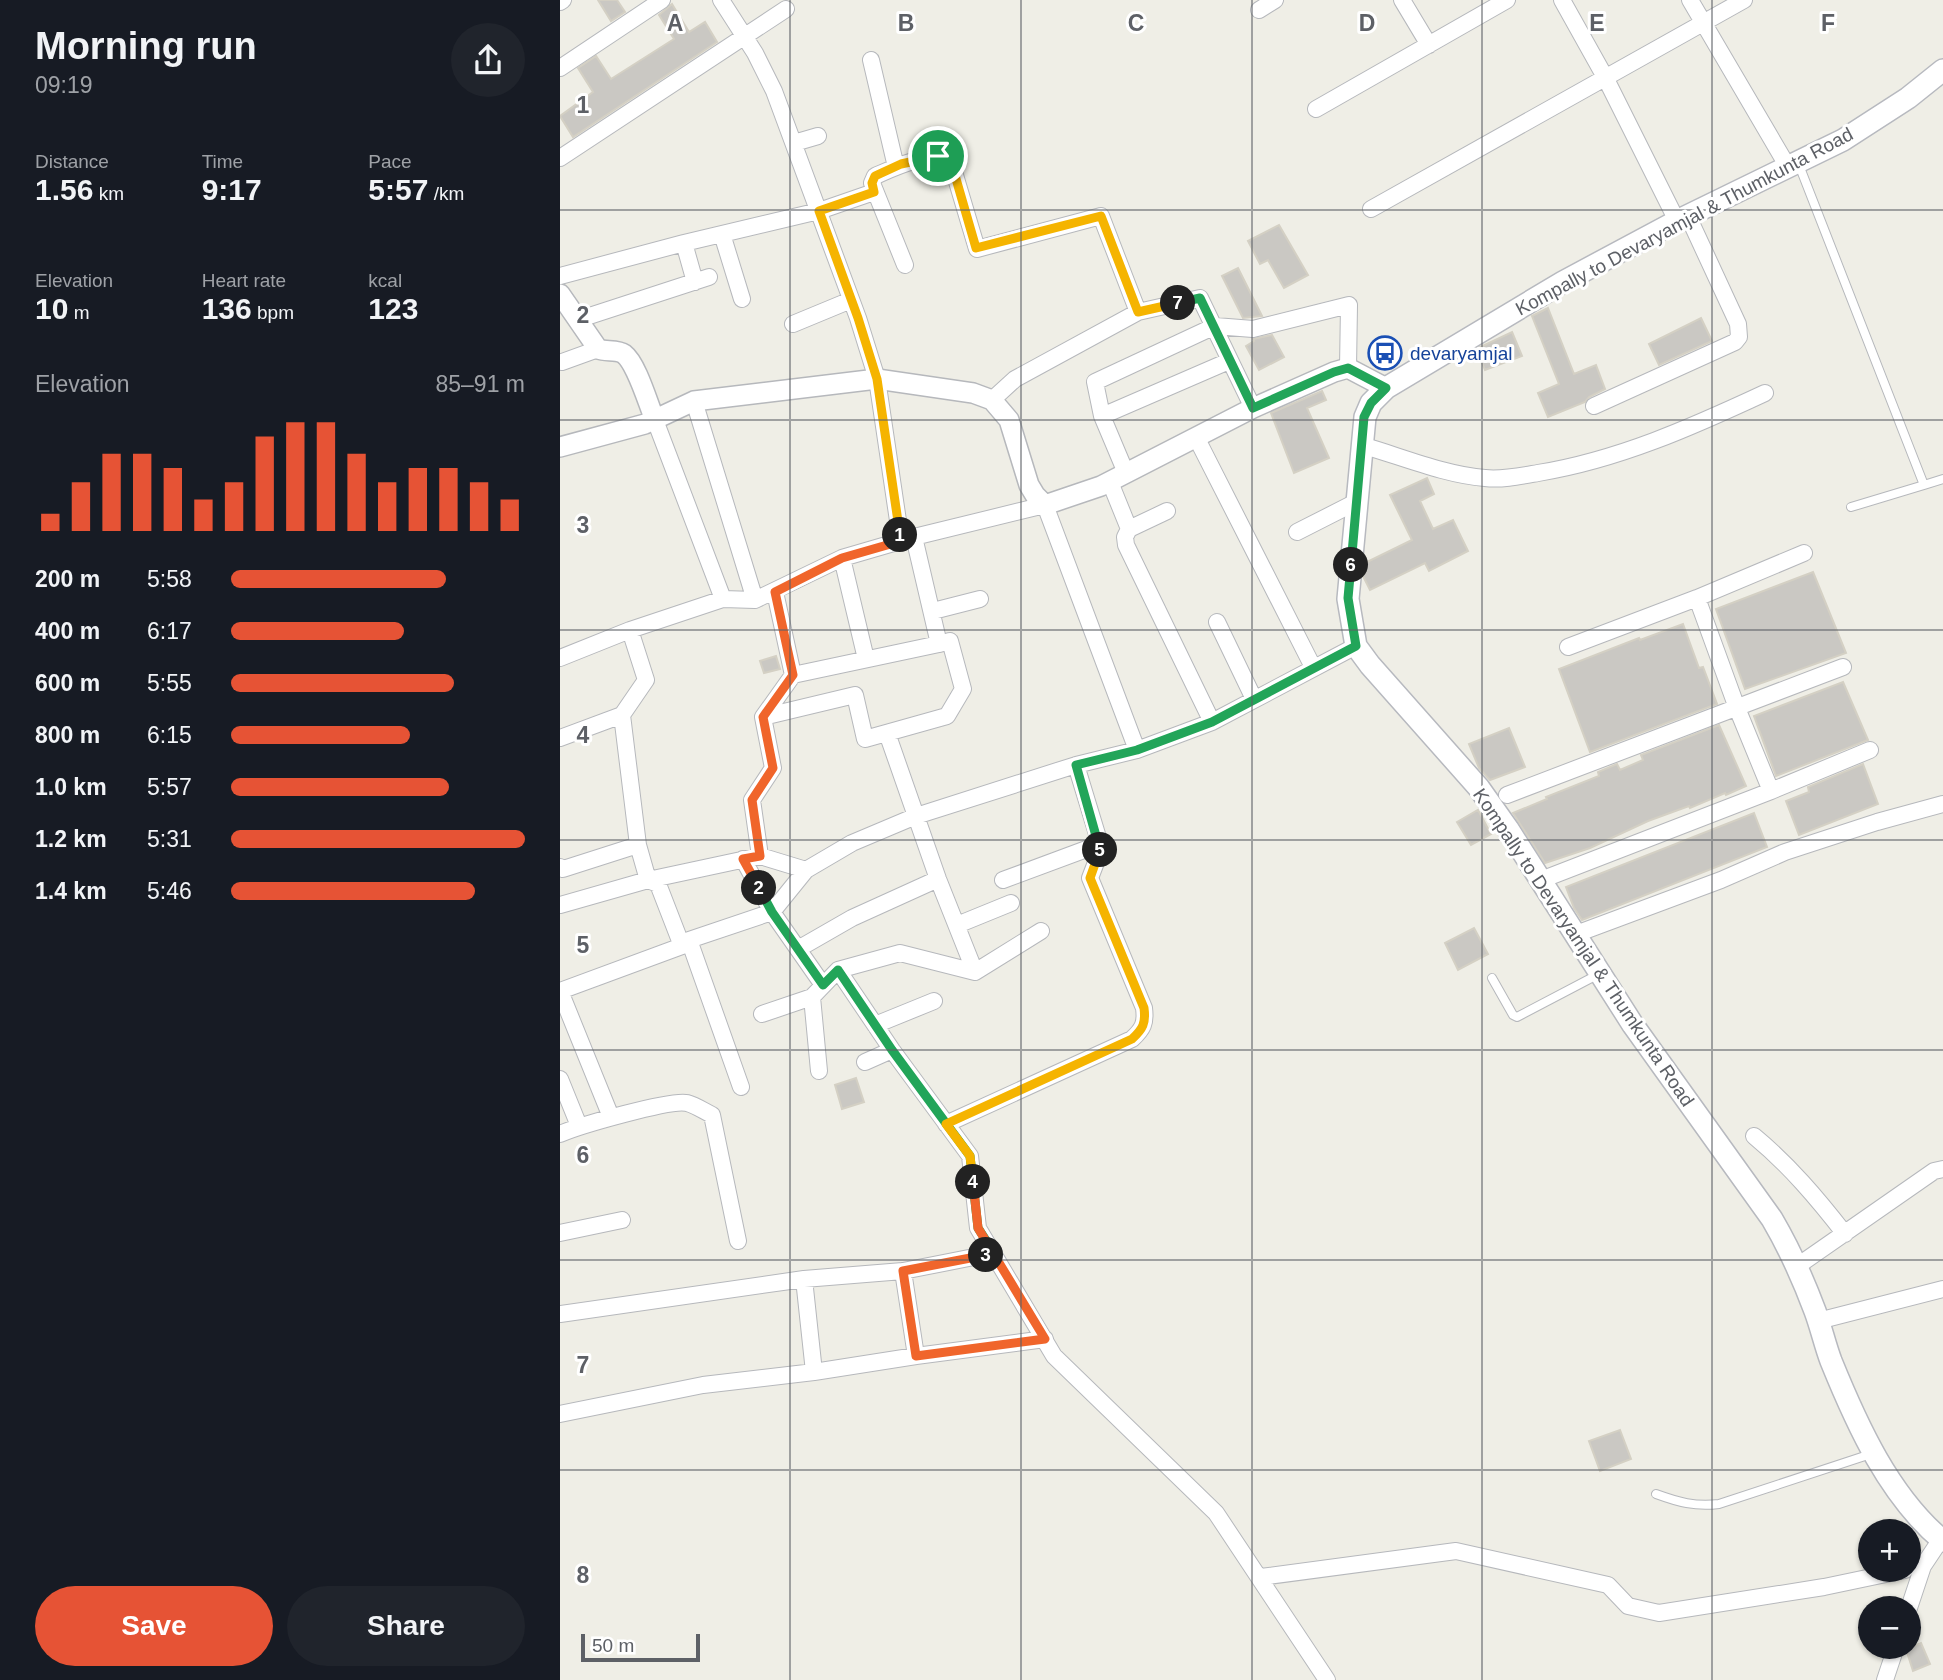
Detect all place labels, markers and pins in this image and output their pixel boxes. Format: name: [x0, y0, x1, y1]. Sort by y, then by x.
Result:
pin: [908, 126, 968, 186]
pin: 7: [1160, 286, 1196, 320]
bus stop icon: devaryamjal: [1366, 334, 1404, 372]
place label: devaryamjal: [1410, 343, 1512, 364]
pin: 1: [882, 518, 918, 552]
pin: 6: [1334, 548, 1368, 582]
pin: 5: [1082, 832, 1118, 868]
pin: 2: [742, 870, 776, 906]
pin: 4: [956, 1164, 990, 1200]
pin: 3: [968, 1238, 1004, 1272]

